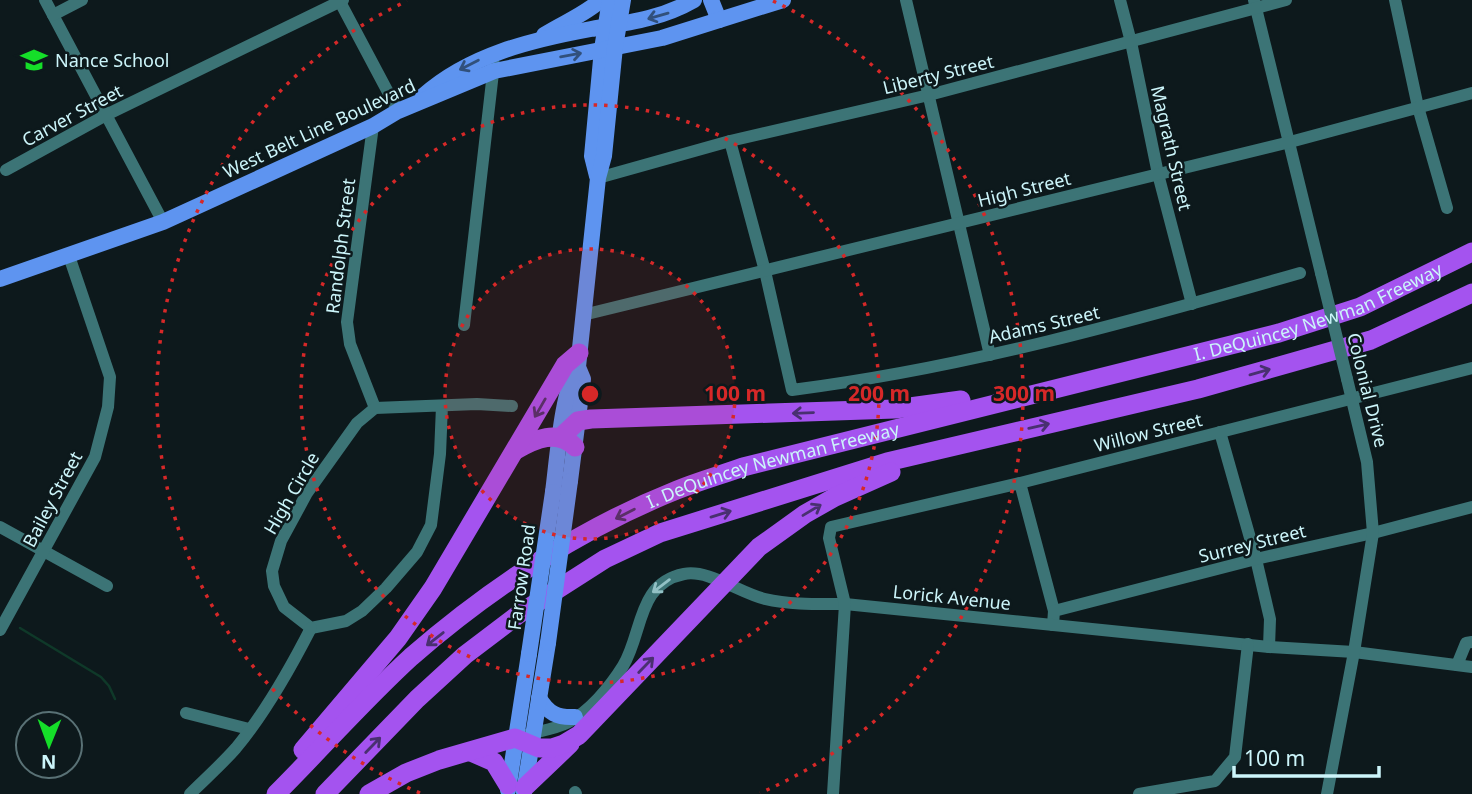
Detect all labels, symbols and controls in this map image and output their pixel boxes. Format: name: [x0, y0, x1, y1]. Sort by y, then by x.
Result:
one-way arrow: [647, 10, 669, 23]
school or university icon: Nance School: [19, 45, 49, 75]
one-way arrow: [559, 47, 582, 61]
place label: Nance School: [55, 48, 169, 72]
street label: Liberty Street: [880, 49, 996, 99]
one-way arrow: [459, 59, 480, 73]
street label: West Belt Line Boulevard: [219, 73, 419, 183]
street label: Carver Street: [18, 78, 127, 152]
street label: Magrath Street: [1146, 83, 1198, 213]
street label: High Street: [975, 166, 1074, 212]
street label: Randolph Street: [320, 176, 360, 315]
street label: I. DeQuincey Newman Freeway: [1191, 256, 1447, 366]
street label: Adams Street: [986, 299, 1102, 348]
street label: Colonial Drive: [1342, 330, 1394, 450]
one-way arrow: [1248, 364, 1270, 377]
text: 100 m: [704, 379, 766, 407]
text: 200 m: [848, 379, 910, 407]
text: 300 m: [993, 379, 1055, 407]
centre of rings: [578, 382, 602, 406]
one-way arrow: [533, 398, 547, 418]
one-way arrow: [792, 406, 815, 419]
street label: Willow Street: [1092, 407, 1205, 457]
street label: I. DeQuincey Newman Freeway: [643, 416, 902, 513]
one-way arrow: [1027, 419, 1050, 432]
street label: Bailey Street: [17, 447, 87, 551]
street label: High Circle: [258, 447, 324, 539]
one-way arrow: [801, 503, 821, 517]
one-way arrow: [710, 507, 732, 520]
one-way arrow: [615, 508, 636, 521]
street label: Surrey Street: [1196, 518, 1308, 568]
street label: Farrow Road: [502, 523, 540, 631]
one-way arrow: [652, 578, 670, 593]
street label: Lorick Avenue: [892, 579, 1012, 615]
one-way arrow: [427, 631, 445, 646]
one-way arrow: [638, 657, 655, 674]
north arrow: [14, 710, 84, 780]
scale bar: [1234, 734, 1379, 778]
one-way arrow: [364, 737, 381, 754]
text: 100 m: [1244, 744, 1305, 772]
text: N: [41, 749, 57, 775]

